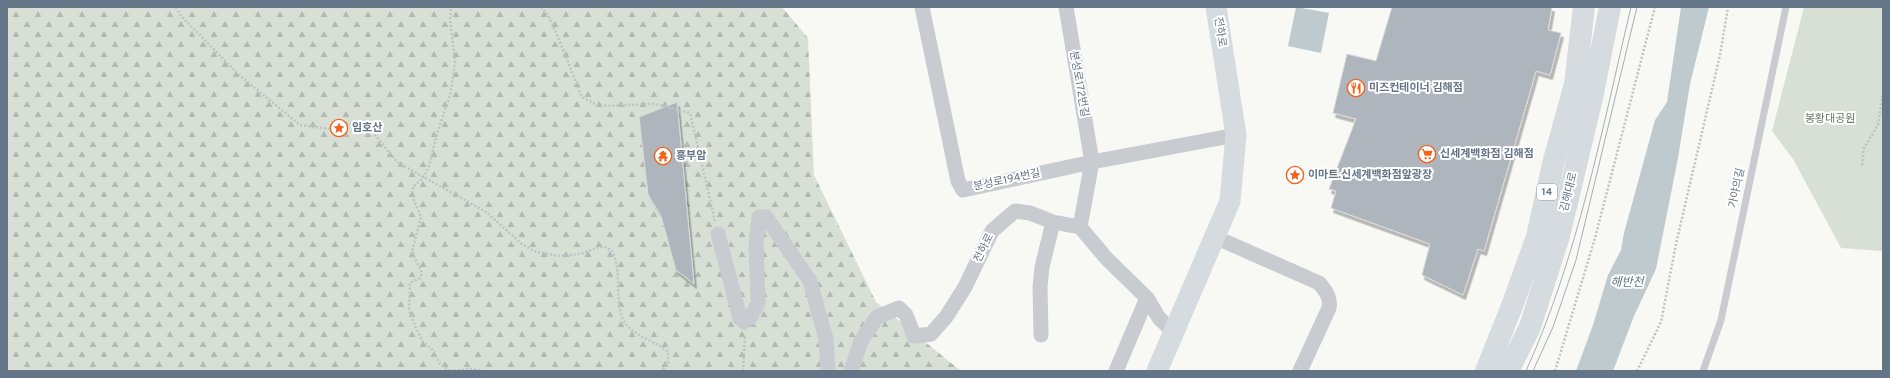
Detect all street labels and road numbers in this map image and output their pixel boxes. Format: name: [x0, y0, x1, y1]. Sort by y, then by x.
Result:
street label: 전하로: [1211, 16, 1229, 48]
street label: 분성로172번길: [1066, 50, 1092, 118]
street label: 분성로194번길: [972, 166, 1042, 194]
street label: 가야의길: [1726, 167, 1748, 209]
street label: 김해대로: [1557, 171, 1581, 213]
road number: 14: [1537, 184, 1557, 200]
street label: 전하로: [971, 231, 997, 265]

